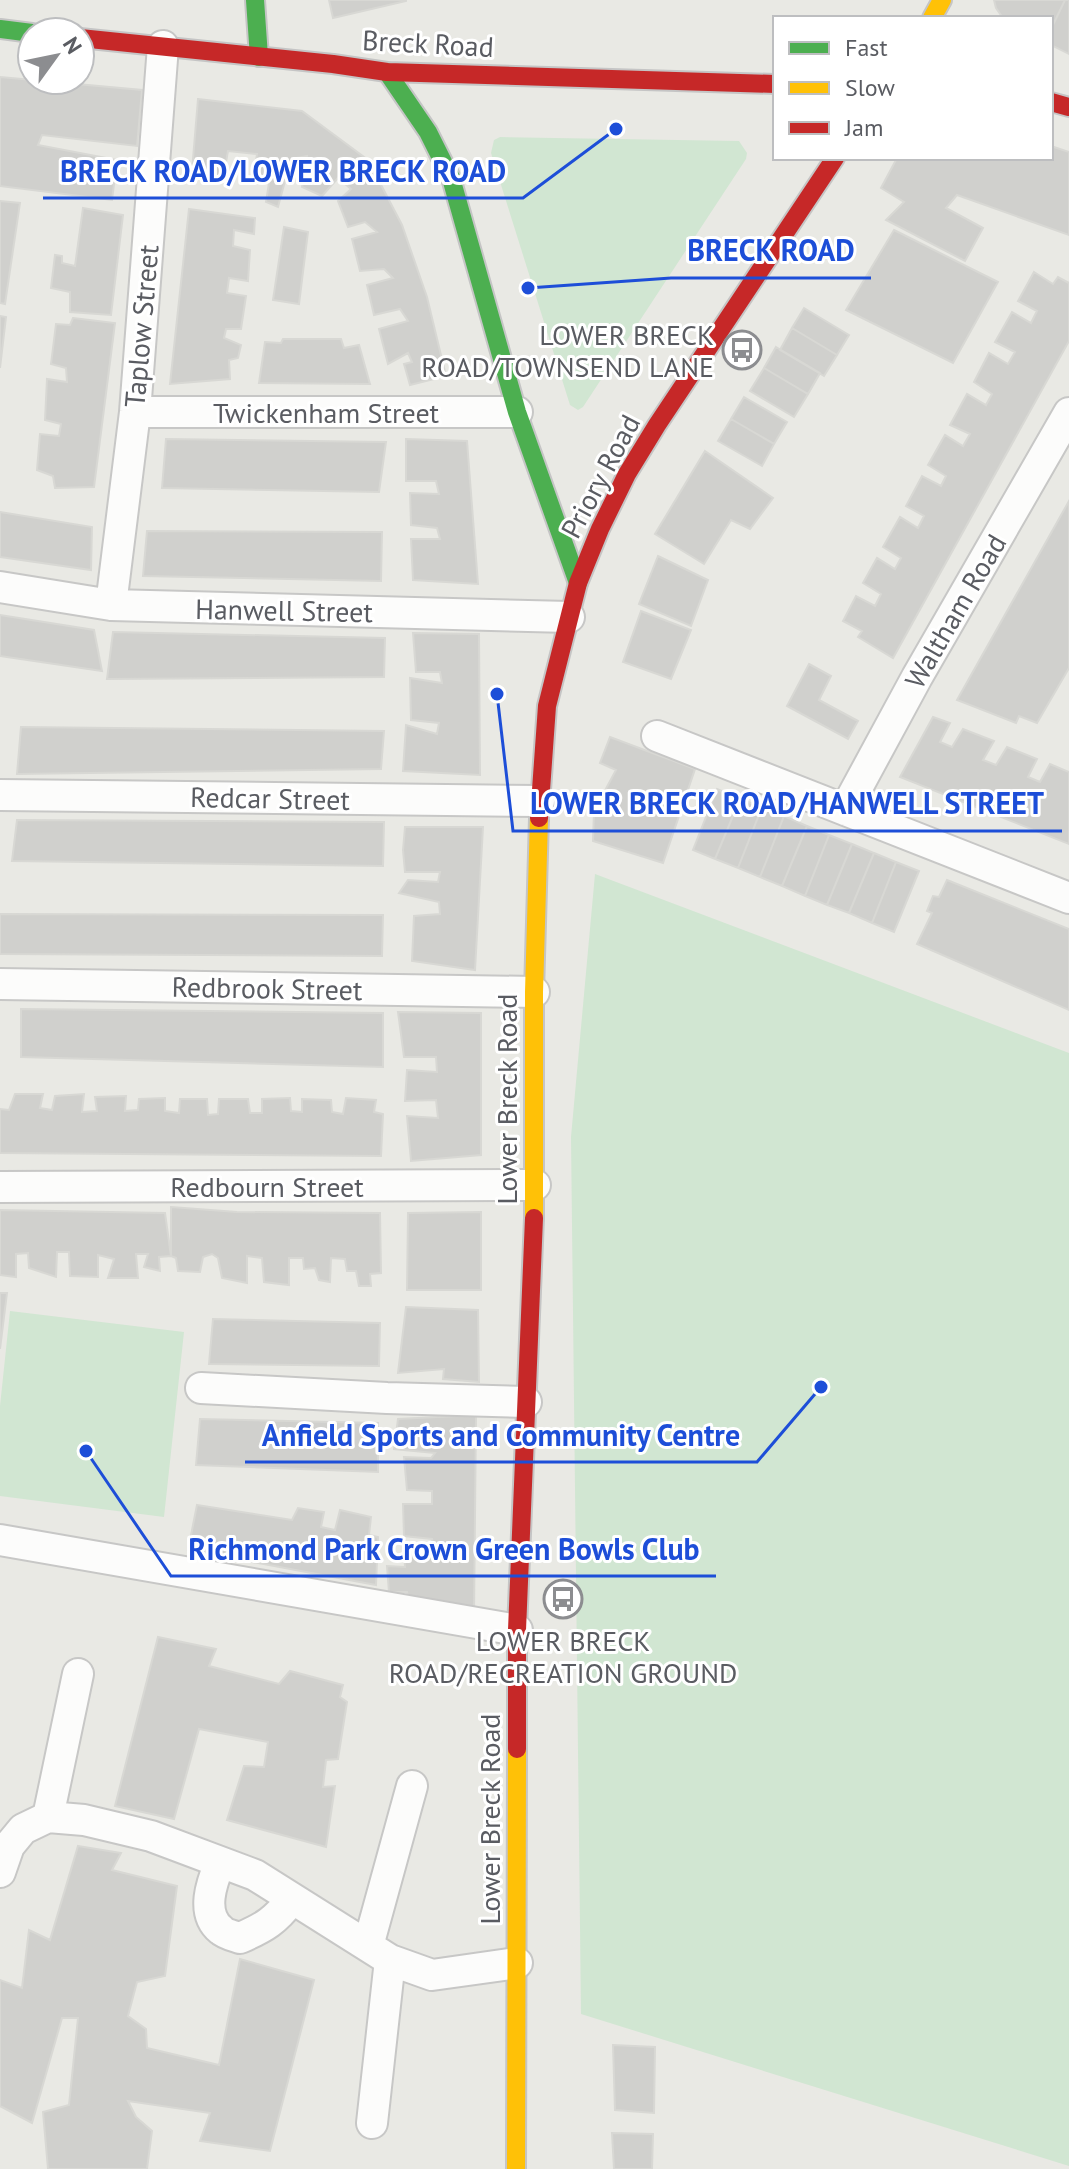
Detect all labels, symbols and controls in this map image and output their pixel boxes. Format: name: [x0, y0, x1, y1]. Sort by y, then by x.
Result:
north arrow: [16, 16, 96, 96]
legend: [773, 16, 1053, 160]
street label: Breck Road: [361, 21, 495, 65]
text: N: [57, 31, 88, 59]
text: Fast: [845, 32, 888, 63]
text: Slow: [845, 72, 895, 103]
text: Jam: [844, 112, 883, 143]
callout: BRECK ROAD/LOWER BRECK ROAD: [43, 144, 523, 198]
text: BRECK ROAD/LOWER BRECK ROAD: [60, 151, 506, 190]
callout: BRECK ROAD: [671, 224, 871, 278]
text: BRECK ROAD: [687, 230, 855, 269]
street label: Taplow Street: [115, 242, 167, 409]
place label: LOWER BRECK ROAD/TOWNSEND LANE: [421, 316, 714, 385]
bus stop icon: LOWER BRECK ROAD/TOWNSEND LANE: [721, 329, 763, 371]
street label: Twickenham Street: [213, 394, 440, 431]
street label: Priory Road: [552, 408, 648, 544]
street label: Waltham Road: [896, 527, 1014, 695]
street label: Hanwell Street: [195, 590, 374, 630]
callout: LOWER BRECK ROAD/HANWELL STREET: [513, 777, 1062, 831]
street label: Redcar Street: [190, 778, 351, 818]
text: LOWER BRECK ROAD/HANWELL STREET: [530, 783, 1044, 822]
street label: Redbrook Street: [171, 968, 363, 1008]
street label: Lower Breck Road: [488, 994, 525, 1204]
street label: Redbourn Street: [170, 1168, 364, 1205]
callout: Anfield Sports and Community Centre: [245, 1408, 757, 1462]
text: Anfield Sports and Community Centre: [262, 1415, 740, 1454]
callout: Richmond Park Crown Green Bowls Club: [171, 1522, 716, 1576]
text: Richmond Park Crown Green Bowls Club: [188, 1529, 700, 1568]
bus stop icon: LOWER BRECK ROAD/RECREATION GROUND: [542, 1578, 584, 1620]
place label: LOWER BRECK ROAD/RECREATION GROUND: [389, 1622, 737, 1691]
street label: Lower Breck Road: [471, 1714, 508, 1924]

